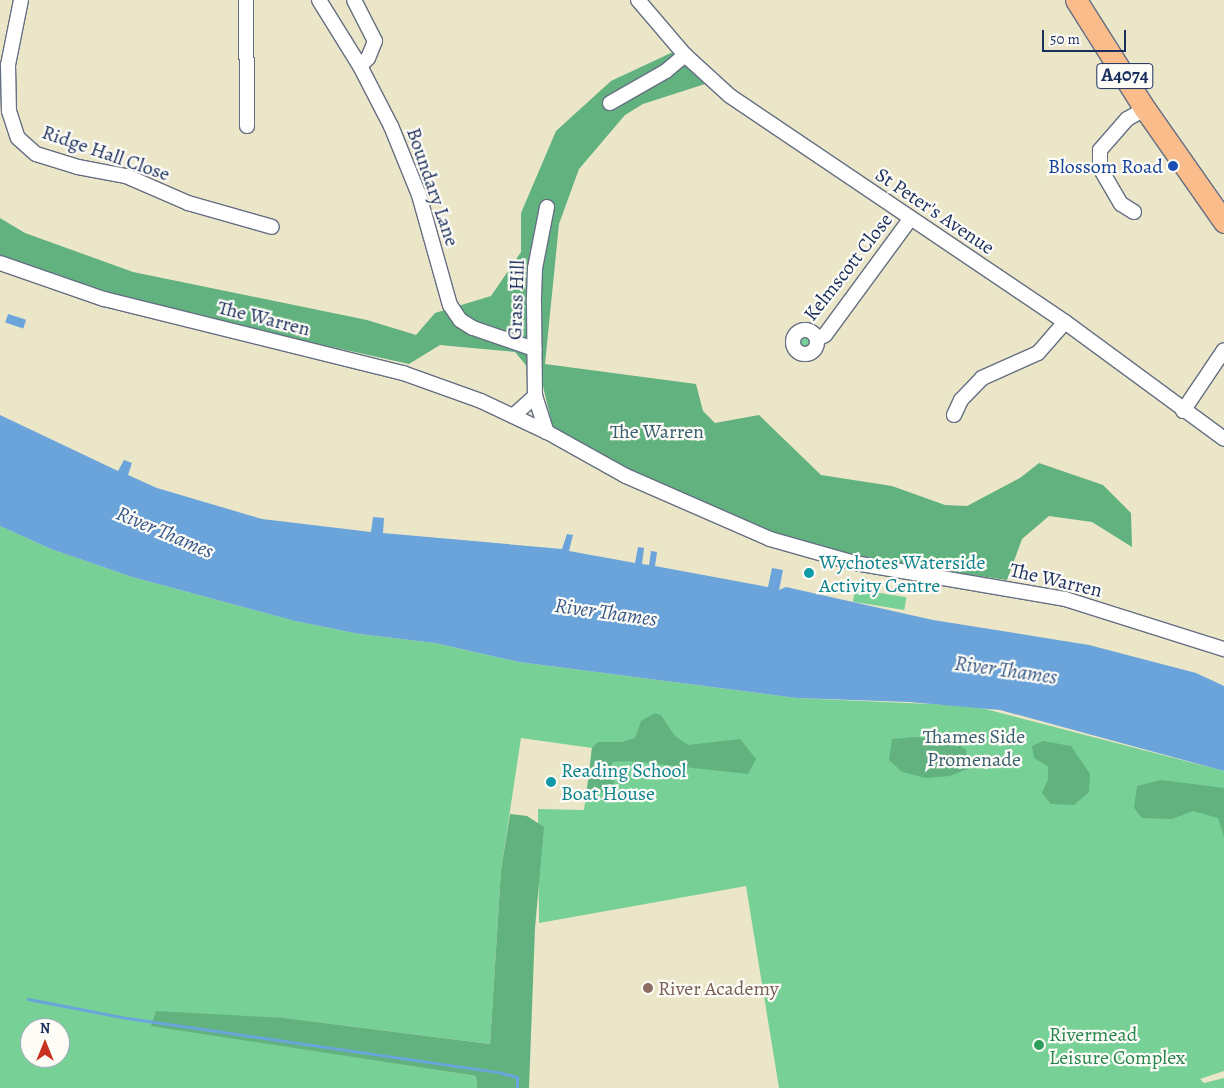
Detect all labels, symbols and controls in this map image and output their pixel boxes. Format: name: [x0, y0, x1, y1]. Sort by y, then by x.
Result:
scale bar: [1044, 20, 1128, 52]
text: 50 m: [1050, 29, 1080, 49]
road number: A4074: [1096, 59, 1154, 92]
street label: Ridge Hall Close: [39, 120, 173, 186]
street label: Boundary Lane: [402, 125, 464, 249]
place label: Blossom Road: [1048, 154, 1163, 178]
marker: Blossom Road: [1167, 160, 1179, 172]
street label: St Peter's Avenue: [871, 162, 999, 260]
street label: Kelmscott Close: [798, 208, 898, 326]
street label: Grass Hill: [503, 260, 529, 340]
street label: The Warren: [215, 295, 313, 341]
park label: The Warren: [610, 419, 704, 443]
water label: River Thames: [113, 500, 217, 564]
place label: Wychotes Waterside Activity Centre: [819, 550, 985, 597]
street label: The Warren: [1007, 558, 1105, 602]
marker: Wychotes Waterside Activity Centre: [803, 567, 815, 579]
water label: River Thames: [553, 592, 659, 632]
water label: River Thames: [953, 650, 1059, 690]
park label: Thames Side Promenade: [923, 725, 1025, 772]
place label: Reading School Boat House: [561, 758, 686, 805]
marker: Reading School Boat House: [545, 776, 557, 788]
place label: River Academy: [658, 976, 779, 1000]
marker: River Academy: [642, 982, 654, 994]
north arrow: [20, 1018, 70, 1068]
text: N: [40, 1019, 50, 1038]
place label: Rivermead Leisure Complex: [1049, 1022, 1185, 1069]
marker: Rivermead Leisure Complex: [1033, 1039, 1045, 1051]

